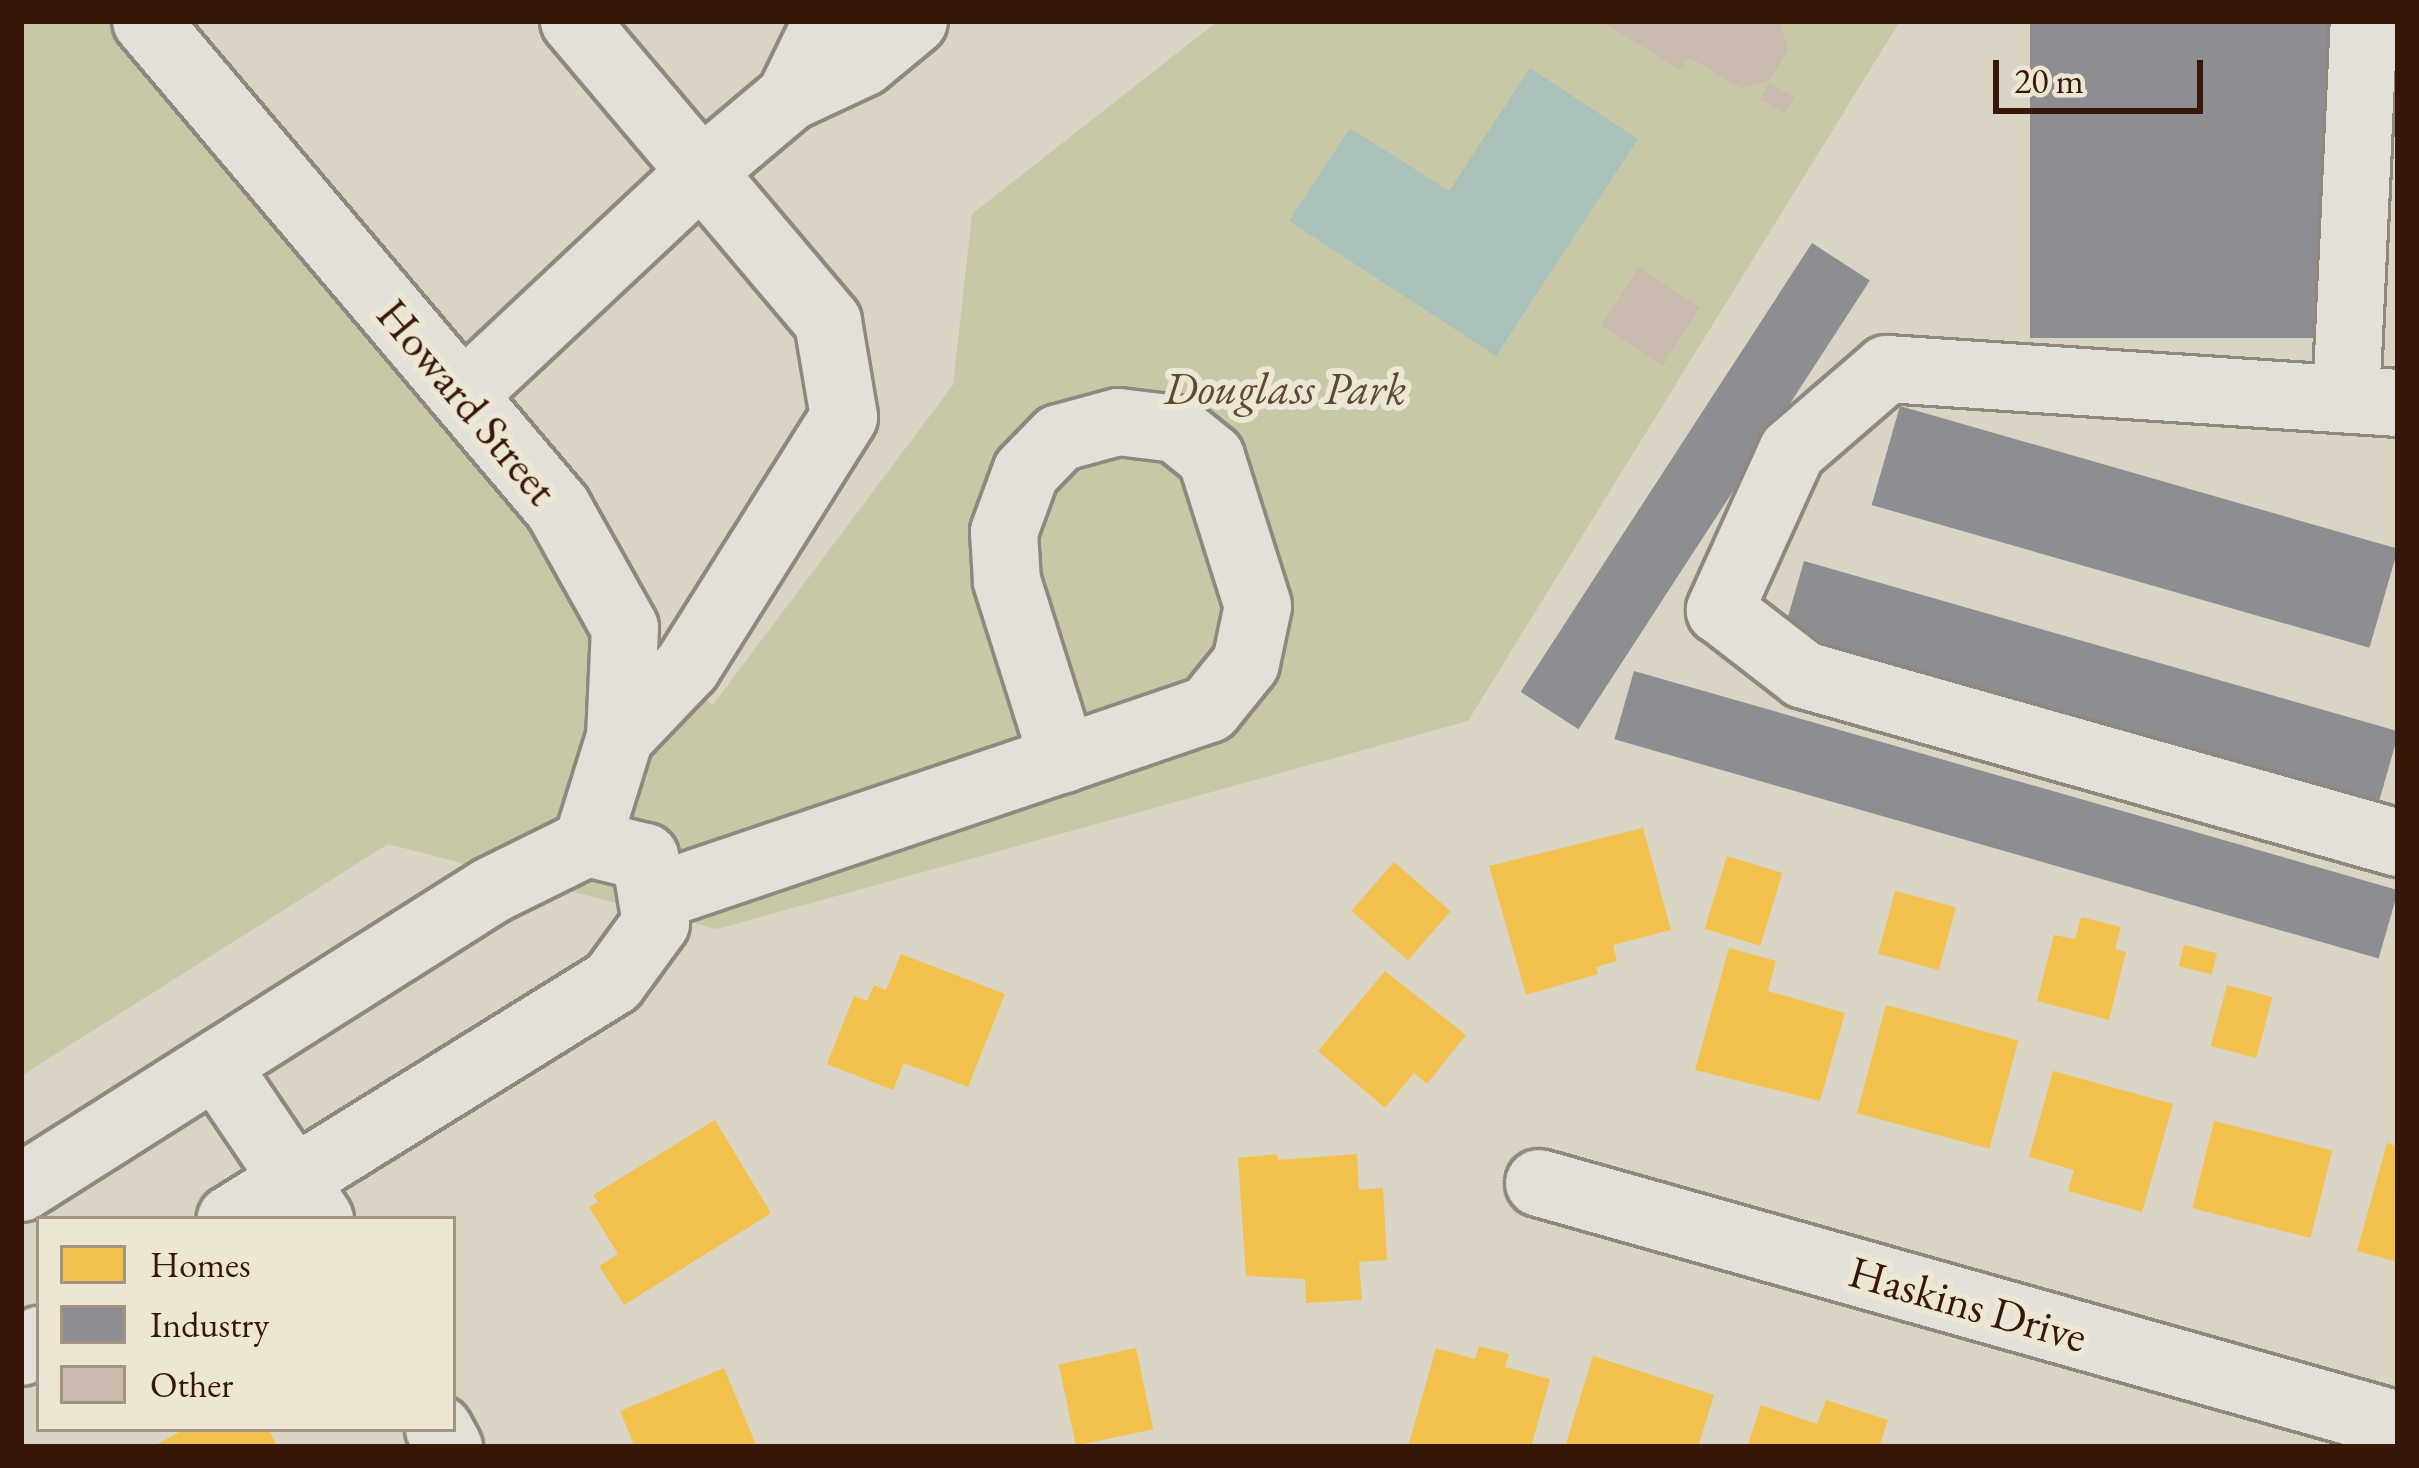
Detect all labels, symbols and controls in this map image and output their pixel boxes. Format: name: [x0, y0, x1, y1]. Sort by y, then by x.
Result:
scale bar: [1999, 36, 2209, 110]
text: 20 m: [2014, 57, 2084, 104]
street label: Howard Street: [365, 288, 569, 516]
park label: Douglass Park: [1164, 362, 1406, 416]
legend: [36, 1216, 456, 1432]
text: Homes: [150, 1241, 251, 1288]
street label: Haskins Drive: [1843, 1244, 2093, 1364]
text: Industry: [150, 1301, 269, 1348]
text: Other: [150, 1361, 233, 1408]

